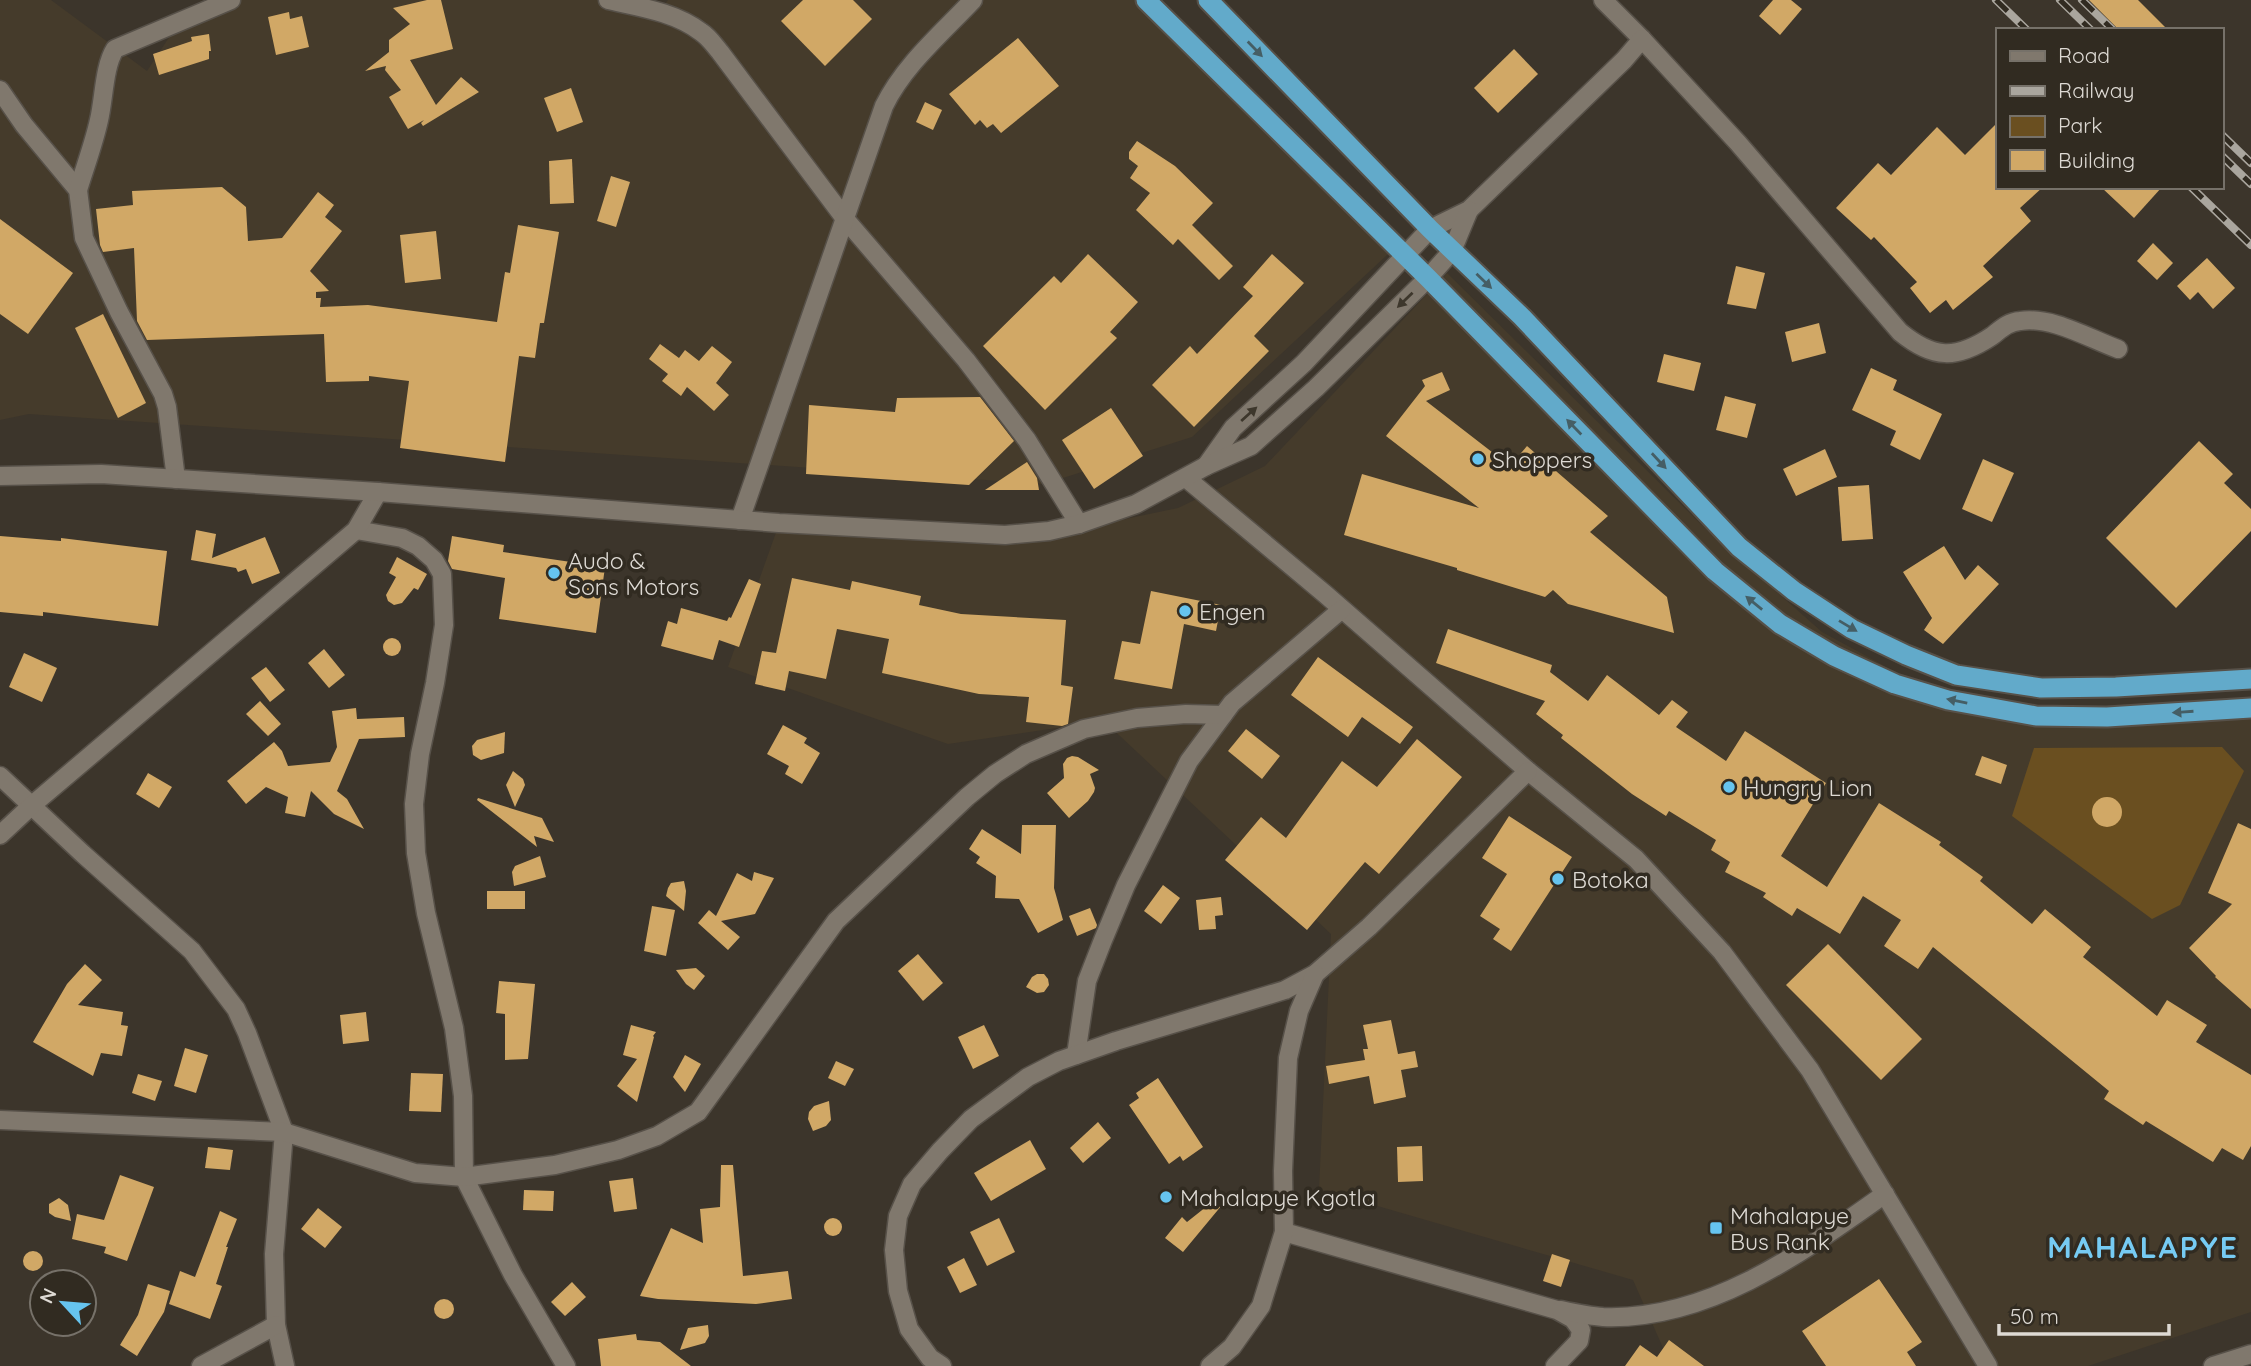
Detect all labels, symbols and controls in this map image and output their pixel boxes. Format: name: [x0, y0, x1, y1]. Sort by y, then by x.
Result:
legend: [1996, 28, 2223, 189]
one-way arrow: [1247, 40, 1263, 57]
text: Road: [2058, 42, 2110, 68]
text: Railway: [2058, 77, 2134, 103]
text: Park: [2058, 112, 2102, 138]
text: Building: [2058, 147, 2135, 173]
one-way arrow: [1475, 272, 1492, 289]
one-way arrow: [1397, 292, 1414, 308]
one-way arrow: [1240, 406, 1258, 422]
one-way arrow: [1567, 419, 1583, 436]
place label: Shoppers: [1492, 445, 1592, 474]
marker: Shoppers: [1470, 451, 1486, 467]
one-way arrow: [1651, 452, 1667, 469]
place label: Audo & Sons Motors: [568, 546, 699, 601]
marker: Audo & Sons Motors: [546, 565, 562, 581]
one-way arrow: [1746, 596, 1763, 611]
place label: Engen: [1199, 597, 1266, 626]
marker: Engen: [1177, 603, 1193, 619]
one-way arrow: [1839, 620, 1858, 632]
one-way arrow: [1946, 696, 1968, 707]
one-way arrow: [2172, 707, 2194, 718]
place label: Hungry Lion: [1743, 773, 1873, 802]
marker: Hungry Lion: [1721, 779, 1737, 795]
place label: Botoka: [1572, 865, 1649, 894]
marker: Botoka: [1550, 871, 1566, 887]
place label: Mahalapye Kgotla: [1180, 1183, 1376, 1212]
marker: Mahalapye Kgotla: [1158, 1189, 1174, 1205]
place label: Mahalapye Bus Rank: [1730, 1201, 1849, 1256]
marker: Mahalapye Bus Rank: [1708, 1220, 1724, 1236]
district label: MAHALAPYE: [2047, 1228, 2239, 1266]
north arrow: [28, 1268, 98, 1338]
text: N: [34, 1284, 62, 1307]
scale bar: [1999, 1292, 2169, 1336]
text: 50 m: [2010, 1303, 2059, 1329]

